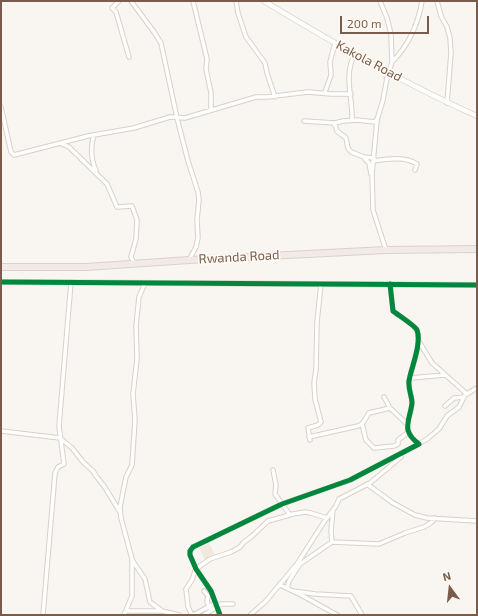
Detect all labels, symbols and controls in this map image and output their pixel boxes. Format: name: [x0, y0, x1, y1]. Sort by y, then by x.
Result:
scale bar: [342, 8, 431, 34]
text: 200 m: [347, 16, 381, 30]
street label: Kakola Road: [333, 37, 405, 85]
street label: Rwanda Road: [198, 247, 280, 267]
north arrow: [430, 568, 470, 608]
text: N: [441, 569, 452, 583]

